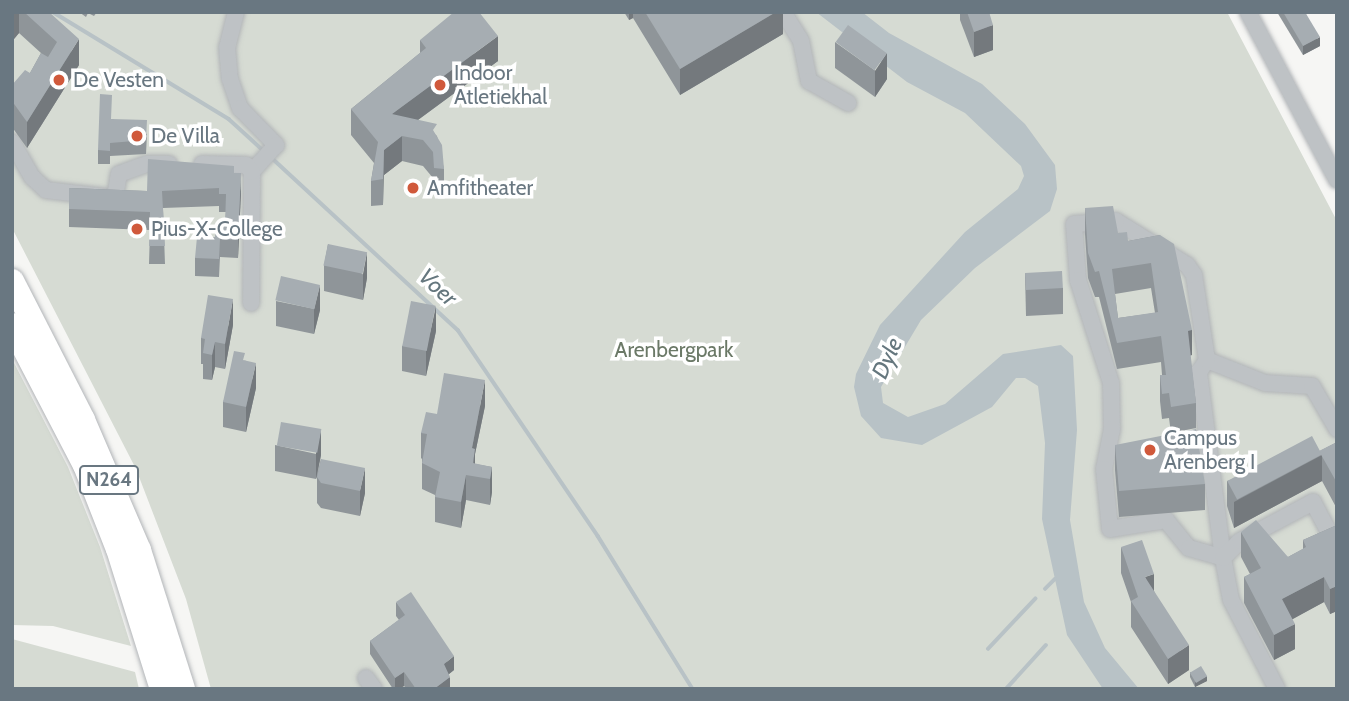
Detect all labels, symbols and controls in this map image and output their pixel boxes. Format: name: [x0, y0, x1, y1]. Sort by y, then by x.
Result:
place label: Indoor Atletiekhal: [454, 60, 547, 110]
place label: De Vesten: [73, 67, 164, 93]
marker: De Vesten: [51, 72, 67, 88]
marker: Indoor Atletiekhal: [432, 77, 448, 93]
place label: De Villa: [151, 123, 220, 149]
marker: De Villa: [129, 128, 145, 144]
place label: Amfitheater: [427, 175, 533, 201]
marker: Amfitheater: [405, 180, 421, 196]
place label: Pius-X-College: [151, 216, 283, 242]
marker: Pius-X-College: [129, 221, 145, 237]
water label: Voer: [413, 263, 463, 311]
water label: Dyle: [866, 333, 908, 383]
park label: Arenbergpark: [615, 337, 733, 363]
place label: Campus Arenberg I: [1164, 425, 1255, 475]
marker: Campus Arenberg I: [1142, 442, 1158, 458]
road number: N264: [78, 464, 140, 495]

